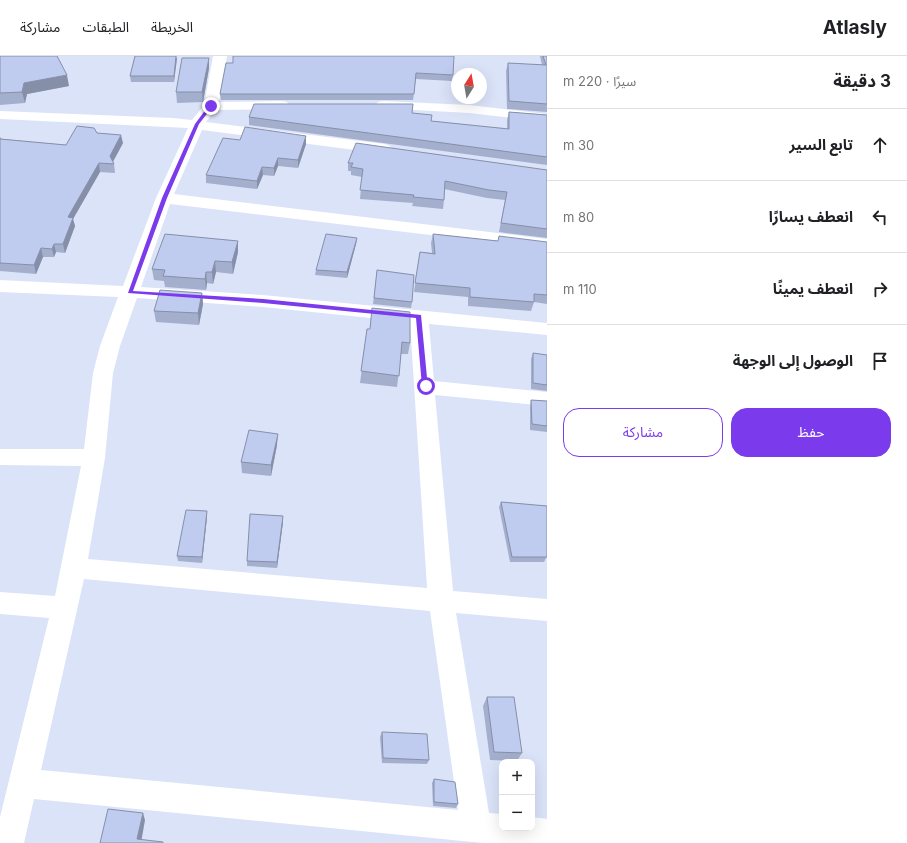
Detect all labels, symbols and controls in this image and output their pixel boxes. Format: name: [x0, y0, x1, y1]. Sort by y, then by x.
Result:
text: Atlasly: [823, 16, 887, 39]
text: مشاركة: [20, 18, 60, 35]
text: الطبقات: [82, 18, 129, 35]
text: الخريطة: [151, 18, 193, 35]
north arrow: [451, 68, 487, 104]
text: 3 دقيقة: [833, 71, 891, 91]
text: سيرًا · 220 m: [563, 73, 636, 89]
route end: [202, 97, 220, 115]
icon: ahead: [869, 134, 891, 156]
text: تابع السير: [789, 135, 853, 154]
text: 30 m: [563, 137, 594, 153]
icon: left: [869, 206, 891, 228]
text: انعطف يسارًا: [769, 207, 853, 226]
text: 80 m: [563, 209, 594, 225]
icon: right: [869, 278, 891, 300]
text: انعطف يمينًا: [773, 279, 853, 298]
text: 110 m: [563, 281, 597, 297]
icon: arrive: [869, 350, 891, 372]
text: الوصول إلى الوجهة: [733, 351, 853, 370]
route start: [417, 377, 435, 395]
button: مشاركة: [563, 408, 723, 457]
button: حفظ: [731, 408, 891, 457]
map controls: [499, 759, 535, 831]
button: +: [499, 759, 535, 795]
button: −: [499, 795, 535, 831]

